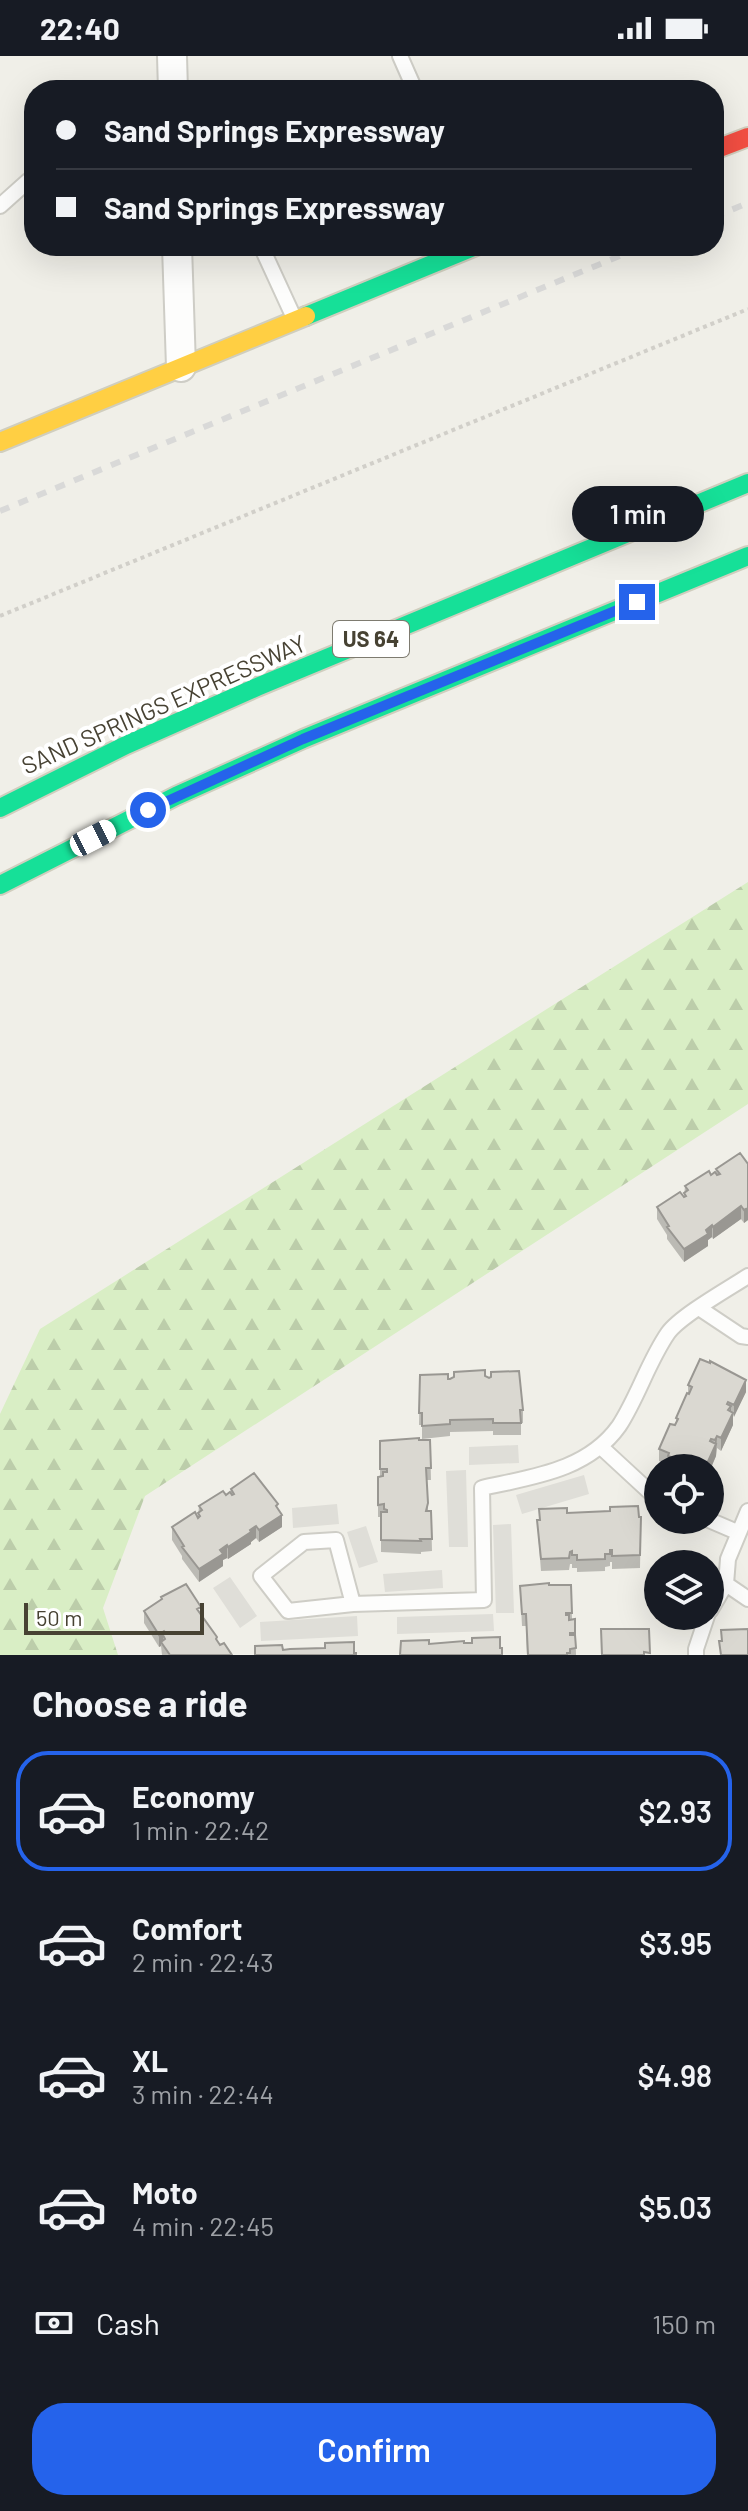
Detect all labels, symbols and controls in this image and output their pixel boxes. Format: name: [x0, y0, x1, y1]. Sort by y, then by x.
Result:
text: 22:40: [40, 10, 120, 46]
text: Sand Springs Expressway: [104, 112, 445, 148]
text: Sand Springs Expressway: [104, 189, 445, 225]
callout: 1 min: [571, 486, 703, 542]
text: 1 min: [610, 498, 666, 529]
route end: [619, 584, 655, 620]
road number: US 64: [333, 621, 409, 657]
street label: SAND SPRINGS EXPRESSWAY: [17, 628, 310, 780]
route start: [130, 792, 166, 828]
car: [66, 816, 120, 860]
map controls: [644, 1454, 724, 1630]
button: locate: [644, 1454, 724, 1534]
button: layers: [644, 1550, 724, 1630]
scale bar: [24, 1599, 204, 1635]
text: 50 m: [36, 1604, 82, 1630]
text: Choose a ride: [32, 1681, 248, 1724]
icon: car: [36, 1775, 108, 1847]
text: Economy: [132, 1778, 255, 1814]
text: $2.93: [639, 1793, 712, 1829]
text: 1 min · 22:42: [132, 1814, 269, 1845]
icon: car: [36, 1907, 108, 1979]
text: Comfort: [132, 1910, 242, 1946]
text: $3.95: [639, 1925, 712, 1961]
text: 2 min · 22:43: [132, 1946, 274, 1977]
icon: car: [36, 2039, 108, 2111]
text: XL: [132, 2042, 168, 2078]
text: $4.98: [637, 2057, 712, 2093]
text: 3 min · 22:44: [132, 2078, 274, 2109]
icon: car: [36, 2171, 108, 2243]
text: Moto: [132, 2174, 198, 2210]
text: $5.03: [639, 2189, 712, 2225]
text: 4 min · 22:45: [132, 2210, 274, 2241]
icon: cash: [32, 2301, 76, 2345]
text: Cash: [96, 2305, 160, 2341]
text: 150 m: [652, 2308, 716, 2339]
button: Confirm: [32, 2403, 716, 2495]

